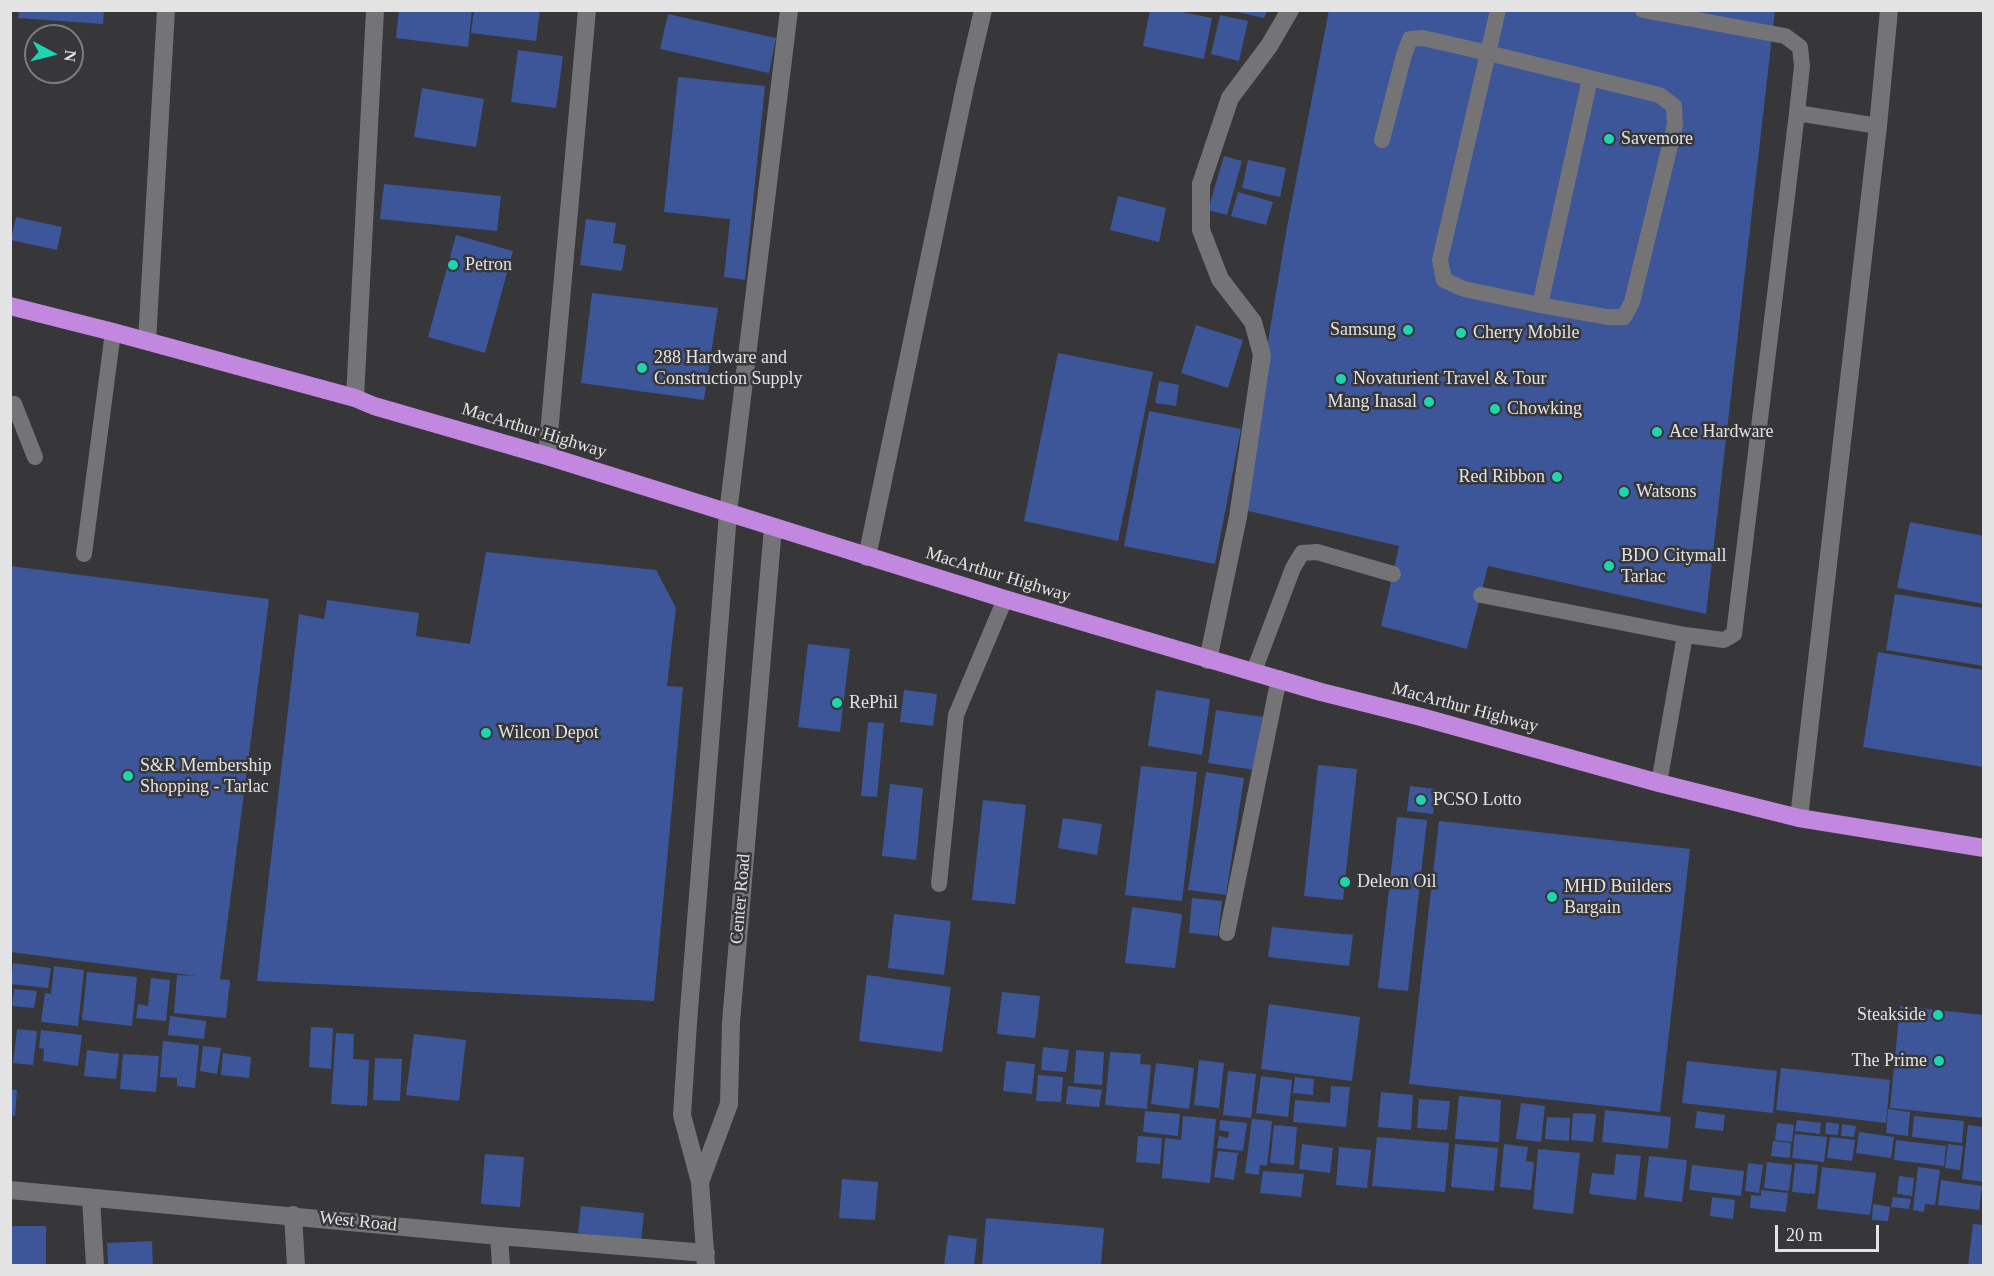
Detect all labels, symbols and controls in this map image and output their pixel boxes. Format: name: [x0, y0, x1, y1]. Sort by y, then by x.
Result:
north arrow: [24, 24, 84, 84]
text: N: [61, 49, 80, 63]
place label: Savemore: [1621, 128, 1693, 150]
marker: Savemore: [1602, 132, 1616, 146]
place label: Petron: [465, 254, 512, 276]
marker: Petron: [446, 258, 460, 272]
place label: Samsung: [1330, 319, 1396, 341]
place label: Cherry Mobile: [1473, 322, 1579, 344]
marker: Samsung: [1401, 323, 1415, 337]
marker: Cherry Mobile: [1454, 326, 1468, 340]
place label: 288 Hardware and Construction Supply: [654, 347, 803, 389]
marker: 288 Hardware and Construction Supply: [635, 361, 649, 375]
place label: Novaturient Travel & Tour: [1353, 368, 1547, 390]
marker: Novaturient Travel & Tour: [1334, 372, 1348, 386]
place label: Mang Inasal: [1328, 391, 1417, 413]
marker: Mang Inasal: [1422, 395, 1436, 409]
place label: Chowking: [1507, 398, 1582, 420]
street label: MacArthur Highway: [459, 399, 609, 463]
marker: Chowking: [1488, 402, 1502, 416]
place label: Ace Hardware: [1669, 421, 1773, 443]
marker: Ace Hardware: [1650, 425, 1664, 439]
place label: Red Ribbon: [1458, 466, 1545, 488]
marker: Red Ribbon: [1550, 470, 1564, 484]
place label: Watsons: [1636, 481, 1697, 503]
marker: Watsons: [1617, 485, 1631, 499]
street label: MacArthur Highway: [923, 543, 1073, 607]
place label: BDO Citymall Tarlac: [1621, 545, 1727, 588]
marker: BDO Citymall Tarlac: [1602, 559, 1616, 573]
street label: MacArthur Highway: [1390, 678, 1540, 738]
place label: RePhil: [849, 692, 898, 714]
marker: RePhil: [830, 696, 844, 710]
place label: Wilcon Depot: [498, 722, 599, 744]
marker: Wilcon Depot: [479, 726, 493, 740]
place label: S&R Membership Shopping - Tarlac: [140, 755, 272, 798]
marker: S&R Membership Shopping - Tarlac: [121, 769, 135, 783]
place label: PCSO Lotto: [1433, 789, 1522, 811]
marker: PCSO Lotto: [1414, 793, 1428, 807]
street label: Center Road: [726, 853, 756, 945]
place label: Deleon Oil: [1357, 871, 1436, 893]
marker: Deleon Oil: [1338, 875, 1352, 889]
place label: MHD Builders Bargain: [1564, 876, 1671, 918]
marker: MHD Builders Bargain: [1545, 890, 1559, 904]
place label: Steakside: [1857, 1004, 1926, 1026]
marker: Steakside: [1931, 1008, 1945, 1022]
place label: The Prime: [1852, 1050, 1927, 1072]
marker: The Prime: [1932, 1054, 1946, 1068]
street label: West Road: [318, 1207, 398, 1237]
scale bar: [1778, 1213, 1882, 1251]
text: 20 m: [1786, 1225, 1823, 1245]

